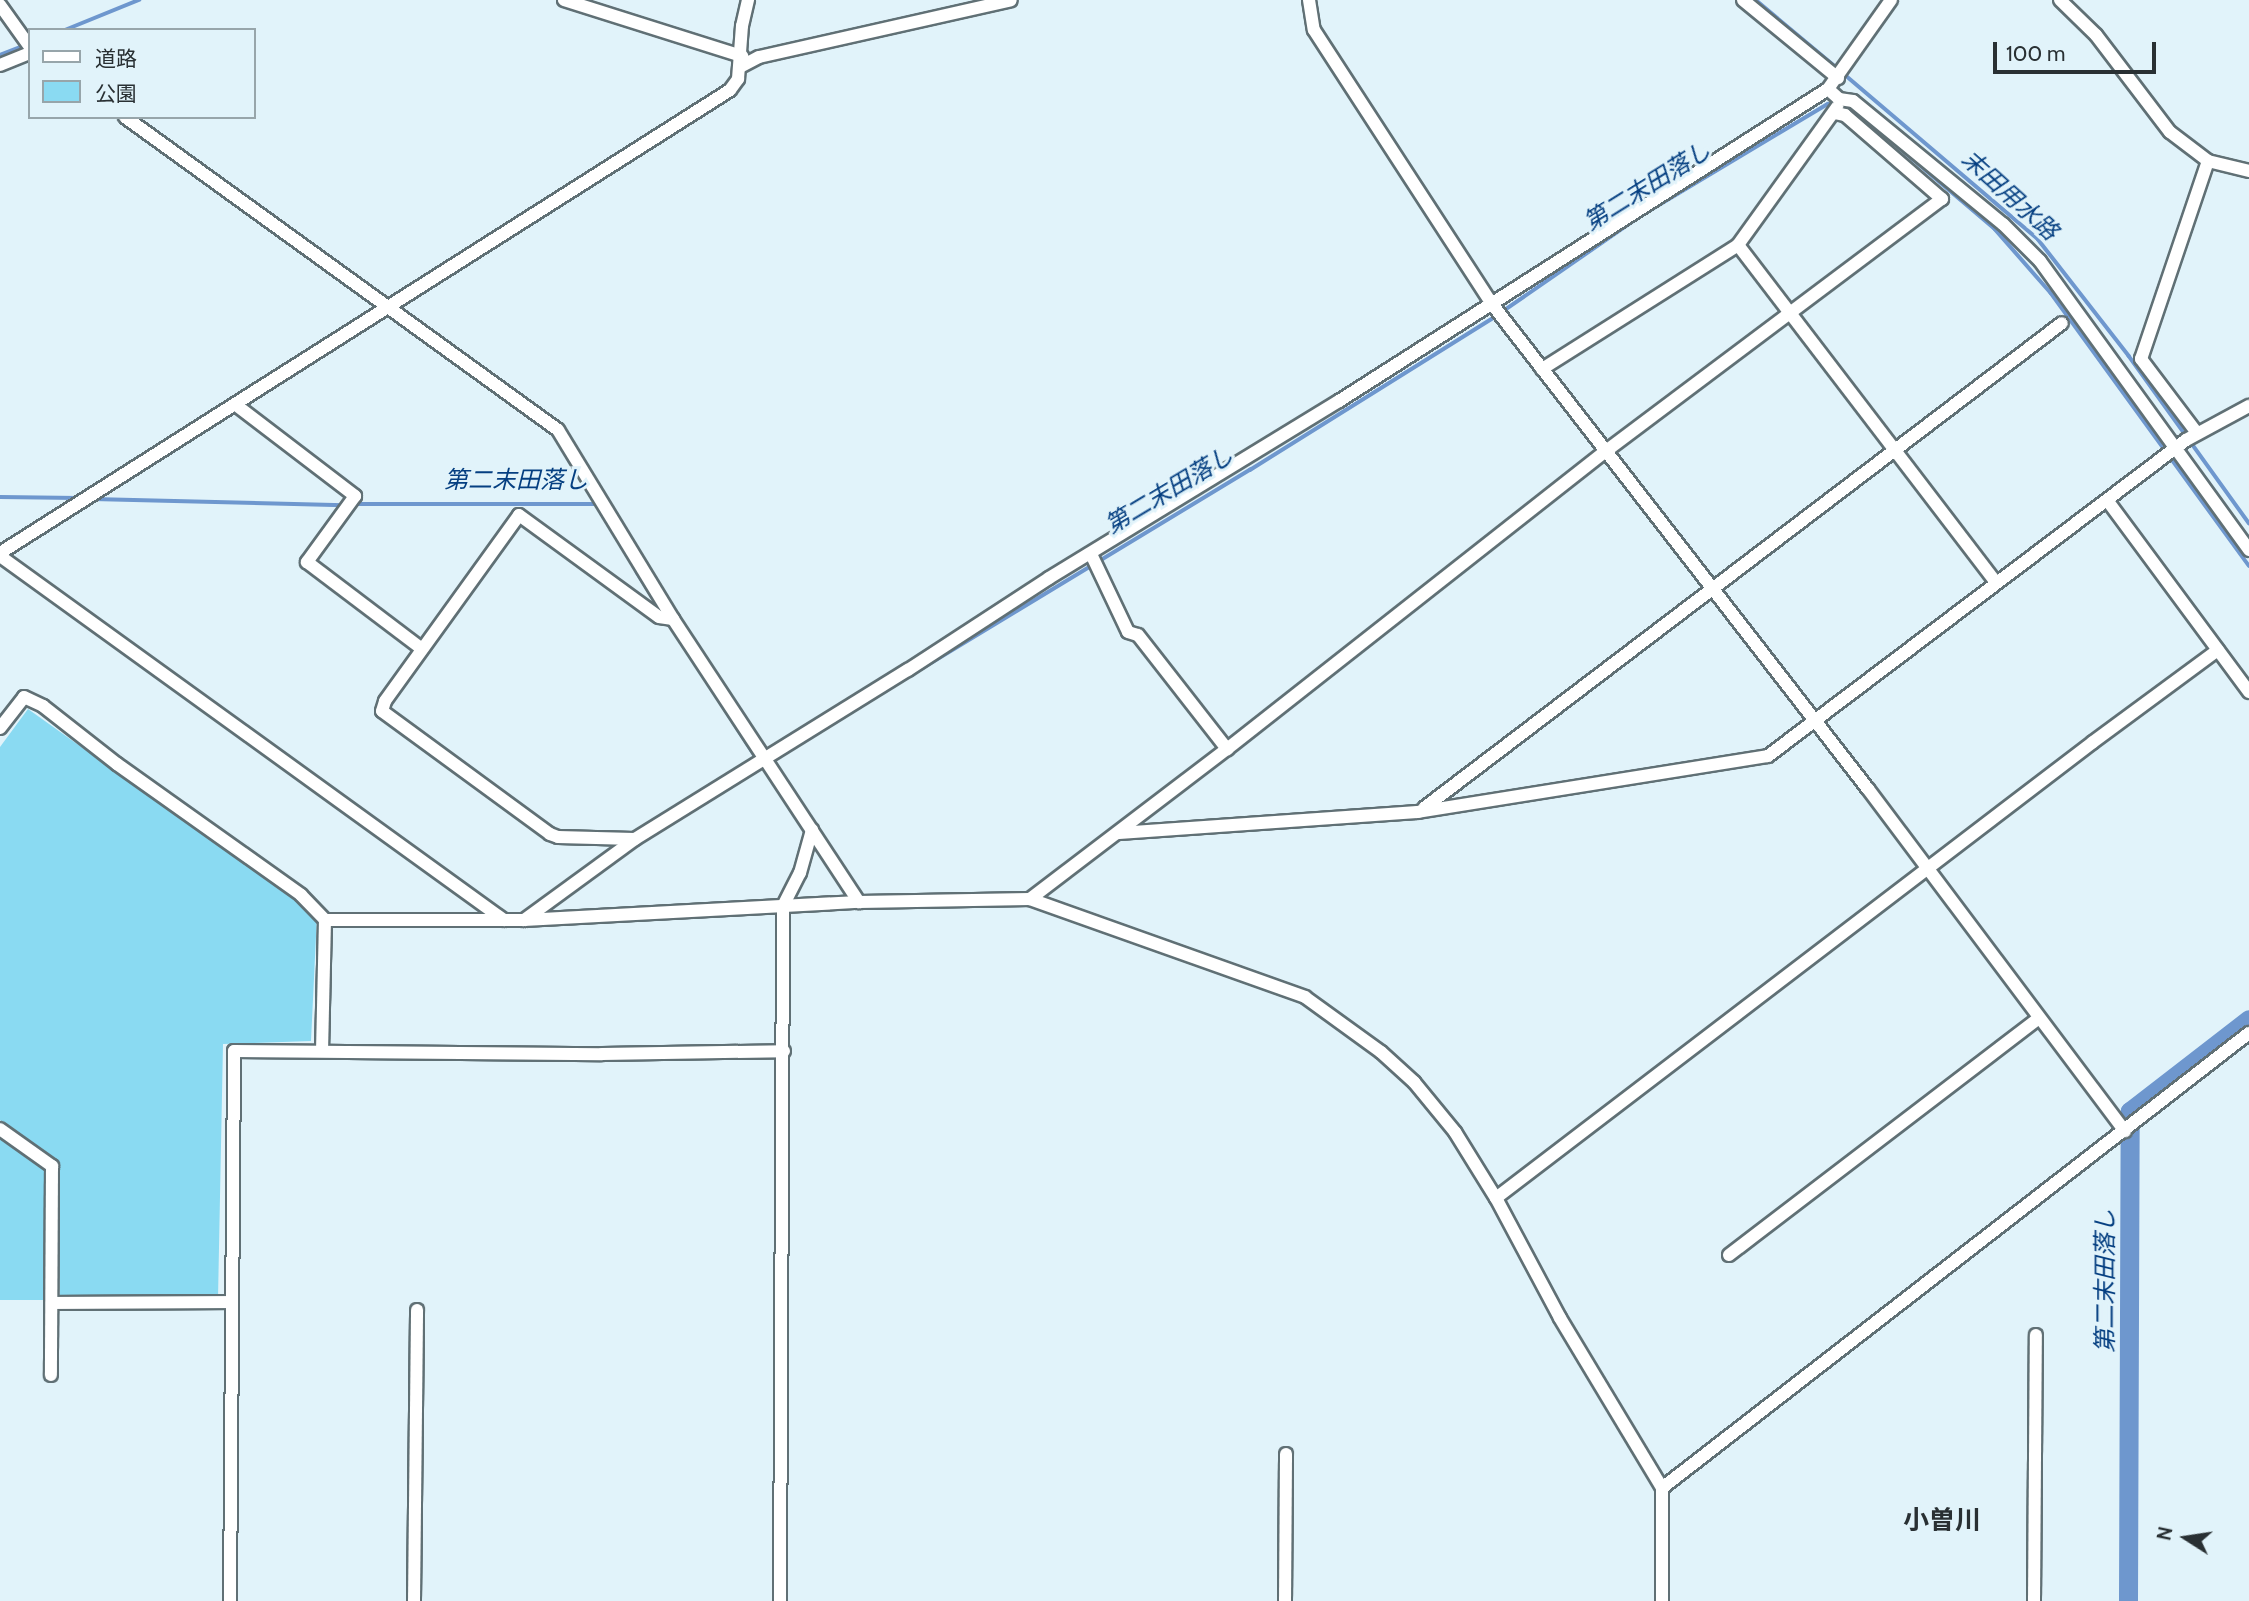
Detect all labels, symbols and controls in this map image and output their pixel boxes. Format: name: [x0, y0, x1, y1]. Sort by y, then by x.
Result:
legend: [28, 28, 256, 119]
scale bar: [1997, 28, 2160, 72]
text: 100 m: [2006, 41, 2065, 66]
text: 道路: [95, 46, 137, 71]
text: 公園: [95, 81, 137, 106]
water label: 第二末田落し: [1578, 136, 1716, 236]
water label: 末田用水路: [1956, 144, 2064, 246]
water label: 第二末田落し: [1100, 441, 1238, 539]
water label: 第二末田落し: [444, 466, 588, 494]
water label: 第二末田落し: [2091, 1209, 2119, 1353]
north arrow: [2151, 1503, 2221, 1573]
district label: 小曽川: [1903, 1505, 1981, 1537]
text: N: [2152, 1525, 2178, 1542]

